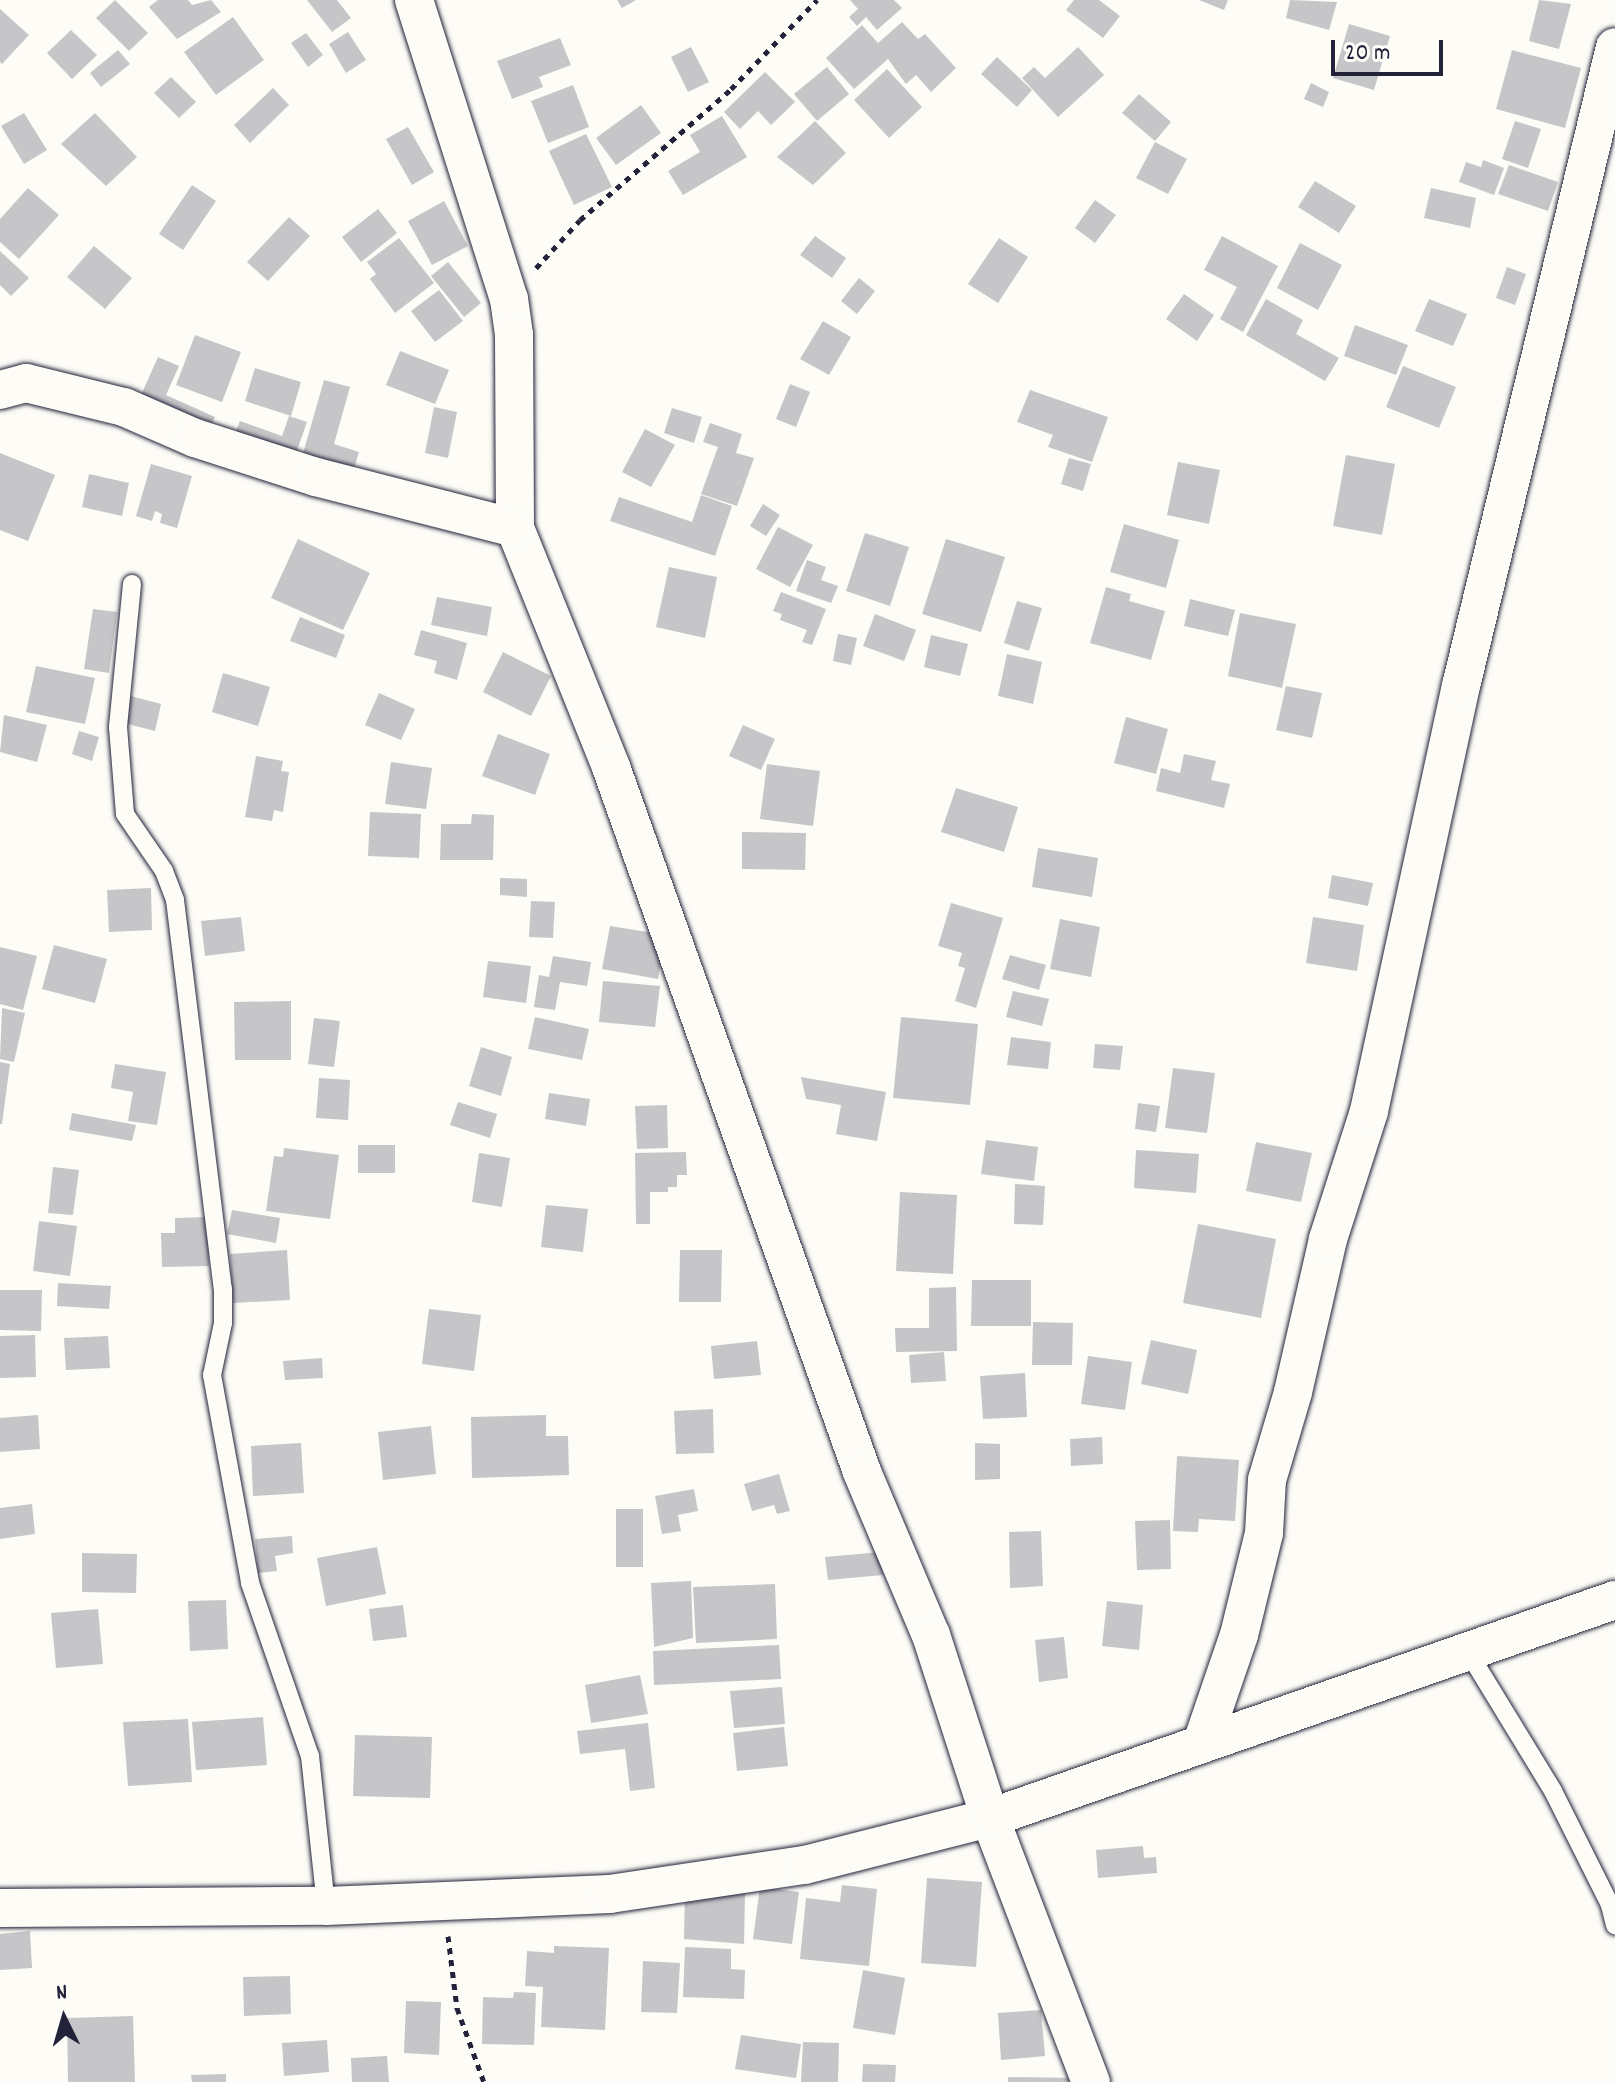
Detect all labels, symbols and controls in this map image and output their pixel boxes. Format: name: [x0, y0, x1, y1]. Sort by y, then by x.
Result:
scale bar: [1335, 24, 1447, 74]
text: 20 m: [1345, 37, 1391, 71]
north arrow: [24, 1978, 104, 2058]
text: N: [55, 1978, 69, 2010]

